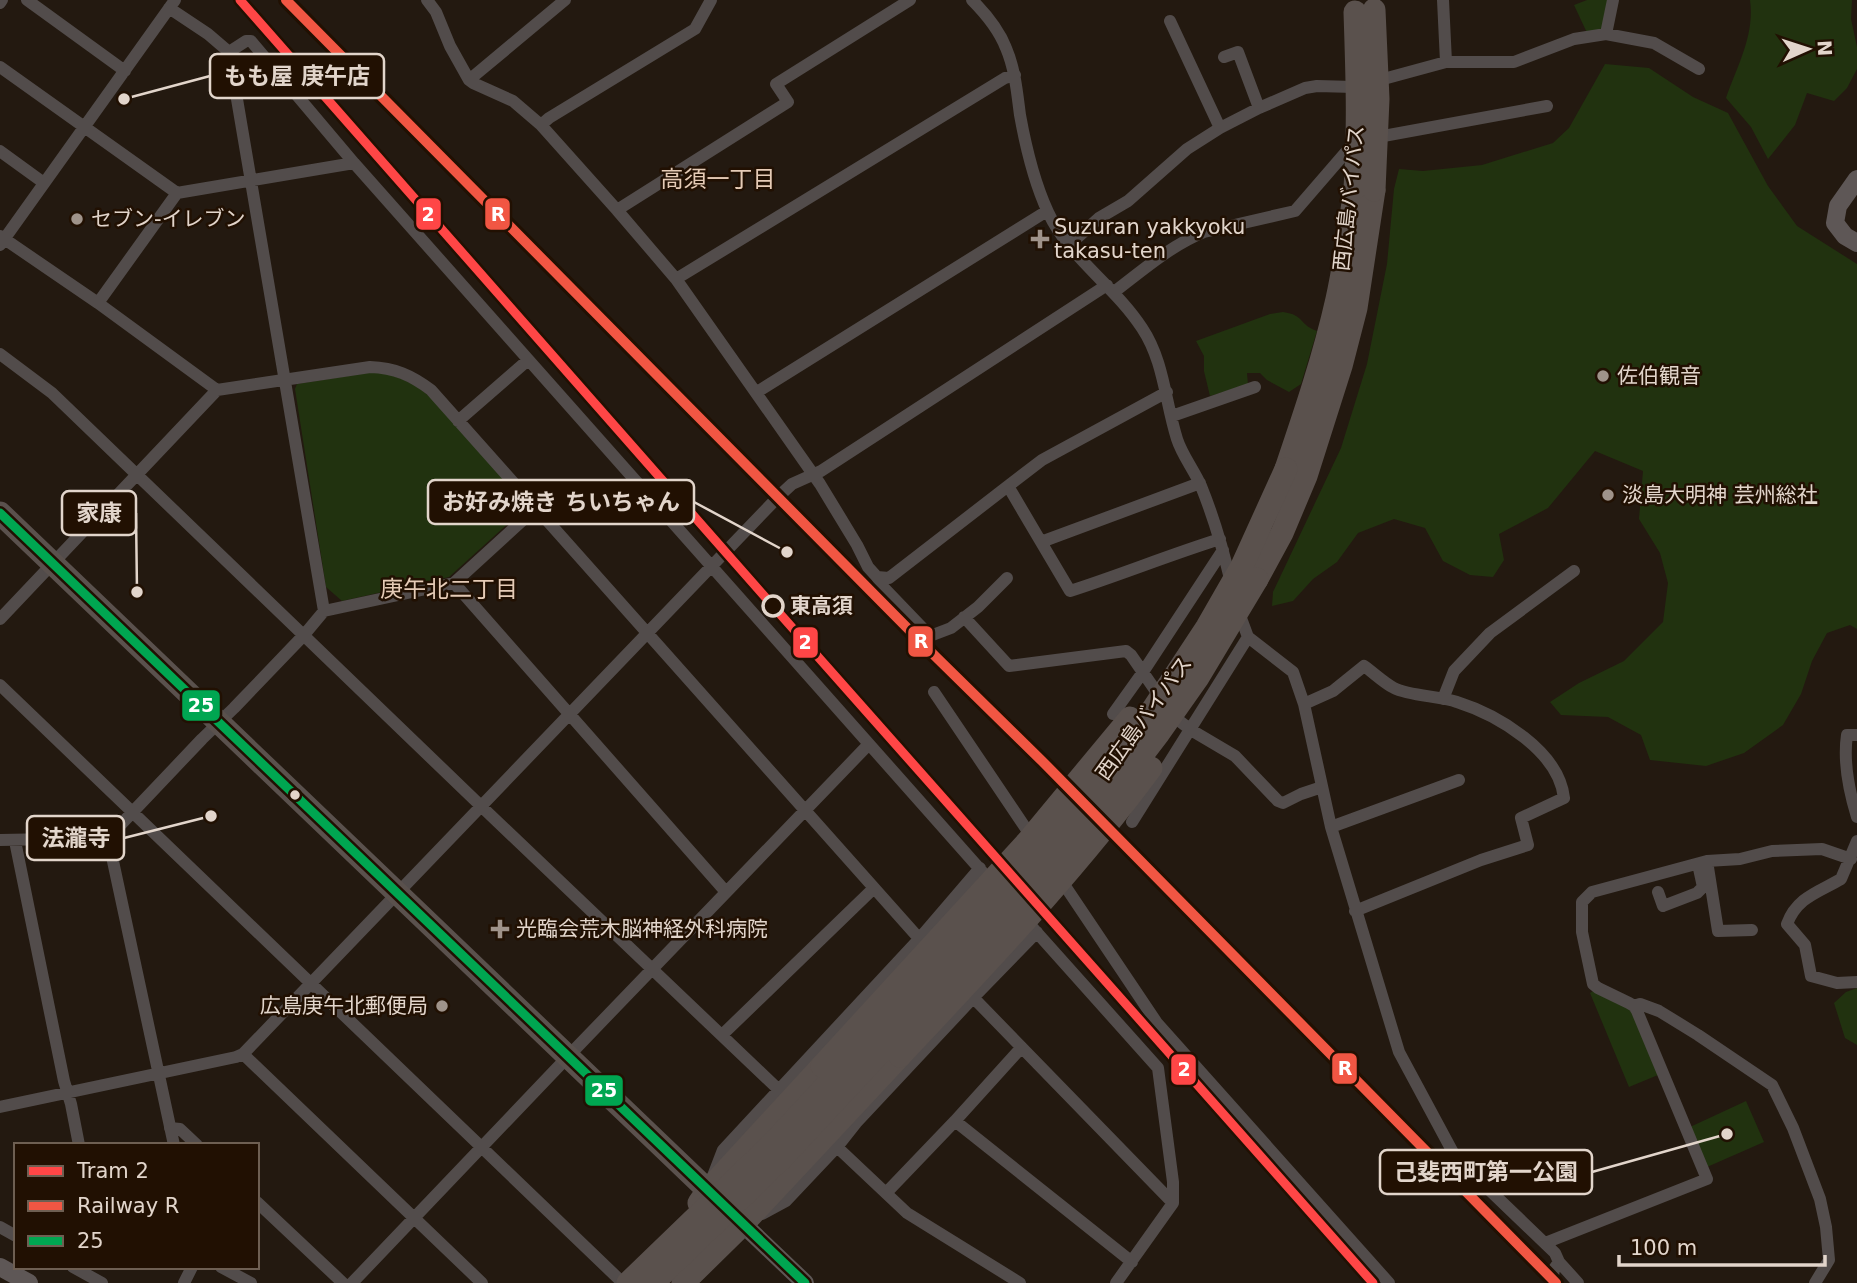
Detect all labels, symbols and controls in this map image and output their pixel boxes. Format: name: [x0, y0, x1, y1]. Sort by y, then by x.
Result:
north arrow: [1773, 14, 1843, 84]
text: N: [1814, 40, 1836, 57]
callout: もも屋 庚午店: [210, 54, 384, 98]
text: もも屋 庚午店: [224, 63, 370, 89]
street label: 西広島バイパス: [1329, 124, 1369, 272]
district label: 高須一丁目: [661, 166, 776, 192]
line badge: 2: [415, 197, 442, 231]
line badge: R: [484, 197, 511, 231]
text: 2: [421, 203, 435, 225]
text: R: [491, 203, 506, 225]
place label: セブン-イレブン: [91, 207, 246, 231]
marker: セブン-イレブン: [69, 211, 85, 227]
place label: Suzuran yakkyoku takasu-ten: [1054, 215, 1245, 263]
marker: Suzuran yakkyoku takasu-ten: [1032, 231, 1048, 247]
place label: 佐伯観音: [1617, 364, 1701, 388]
marker: 佐伯観音: [1595, 368, 1611, 384]
callout: お好み焼き ちいちゃん: [428, 480, 694, 524]
place label: 淡島大明神 芸州総社: [1622, 483, 1818, 507]
marker: 淡島大明神 芸州総社: [1600, 487, 1616, 503]
text: お好み焼き ちいちゃん: [442, 489, 680, 515]
callout: 家康: [62, 491, 136, 535]
text: 家康: [76, 500, 122, 526]
district label: 庚午北二丁目: [380, 576, 518, 602]
place label: 東高須: [790, 594, 853, 618]
marker: 東高須: [762, 595, 784, 617]
line badge: R: [907, 625, 934, 658]
line badge: 2: [792, 626, 819, 659]
text: R: [914, 630, 929, 652]
text: 2: [798, 631, 812, 653]
street label: 西広島バイパス: [1091, 652, 1197, 784]
line badge: 25: [181, 689, 221, 722]
text: 25: [188, 694, 214, 716]
unlabelled marker: [288, 788, 302, 802]
callout: 法瀧寺: [27, 816, 124, 860]
text: 法瀧寺: [42, 825, 111, 851]
place label: 光臨会荒木脳神経外科病院: [516, 917, 768, 941]
marker: 光臨会荒木脳神経外科病院: [490, 919, 510, 939]
place label: 広島庚午北郵便局: [260, 994, 428, 1018]
marker: 広島庚午北郵便局: [434, 998, 450, 1014]
line badge: R: [1331, 1052, 1358, 1085]
line badge: 2: [1170, 1053, 1197, 1086]
text: R: [1338, 1057, 1353, 1079]
text: 2: [1177, 1058, 1191, 1080]
line badge: 25: [584, 1074, 624, 1107]
text: 25: [591, 1079, 617, 1101]
legend: [14, 1143, 259, 1269]
callout: 己斐西町第一公園: [1380, 1150, 1592, 1194]
text: Tram 2: [76, 1159, 149, 1183]
text: 己斐西町第一公園: [1394, 1159, 1578, 1185]
text: Railway R: [77, 1194, 179, 1218]
scale bar: [1619, 1224, 1826, 1268]
text: 25: [77, 1229, 104, 1253]
text: 100 m: [1630, 1236, 1697, 1260]

